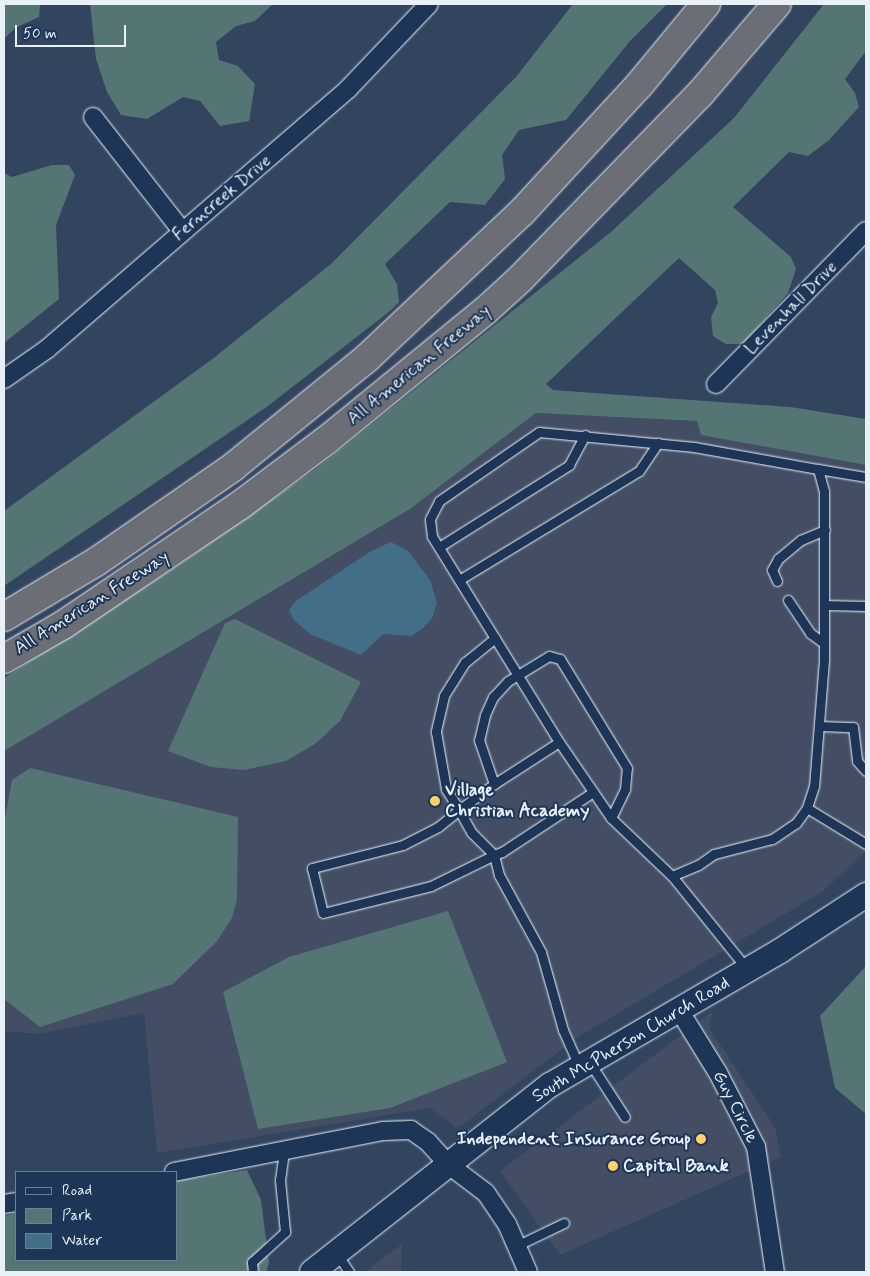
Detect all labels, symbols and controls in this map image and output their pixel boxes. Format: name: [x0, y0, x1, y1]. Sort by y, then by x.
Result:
scale bar: [18, 15, 129, 47]
text: 50 m: [23, 24, 57, 44]
street label: Ferncreek Drive: [168, 150, 276, 246]
street label: Levenhall Drive: [740, 257, 842, 359]
street label: All American Freeway: [347, 304, 491, 426]
street label: All American Freeway: [15, 549, 169, 657]
place label: Village Christian Academy: [445, 780, 592, 822]
marker: Village Christian Academy: [429, 795, 441, 807]
street label: South McPherson Church Road: [526, 971, 736, 1109]
street label: Guy Circle: [708, 1067, 762, 1147]
place label: Independent Insurance Group: [459, 1128, 691, 1150]
marker: Independent Insurance Group: [695, 1133, 707, 1145]
place label: Capital Bank: [623, 1155, 725, 1177]
marker: Capital Bank: [607, 1160, 619, 1172]
legend: [15, 1171, 178, 1261]
text: Road: [62, 1181, 92, 1201]
text: Park: [62, 1206, 92, 1226]
text: Water: [62, 1231, 102, 1251]

